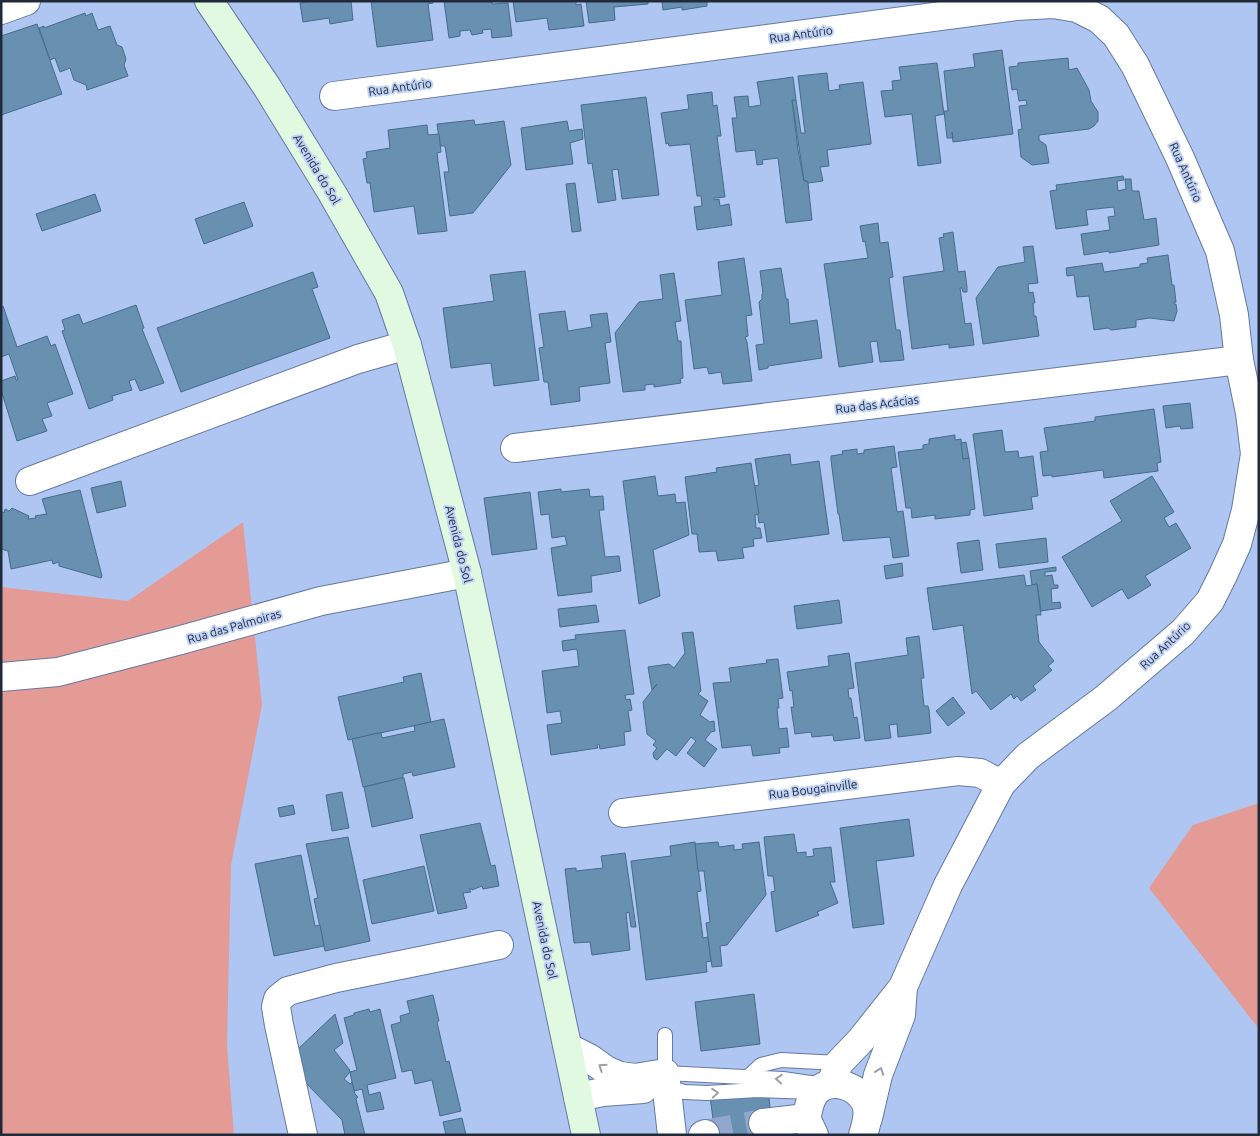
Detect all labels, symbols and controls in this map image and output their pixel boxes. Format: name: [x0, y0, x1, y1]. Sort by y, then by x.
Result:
street label: Rua Antúrio: [768, 23, 834, 45]
street label: Rua Antúrio: [367, 76, 433, 98]
street label: Avenida do Sol: [291, 132, 343, 206]
street label: Rua Antúrio: [1167, 140, 1205, 204]
street label: Rua das Acácias: [835, 392, 919, 416]
street label: Avenida do Sol: [443, 504, 475, 584]
street label: Rua das Palmoiras: [186, 606, 282, 646]
street label: Rua Antúrio: [1137, 618, 1193, 672]
street label: Rua Bougainville: [768, 777, 858, 801]
street label: Avenida do Sol: [530, 900, 560, 980]
one-way arrow: [598, 1064, 608, 1073]
one-way arrow: [874, 1067, 884, 1076]
one-way arrow: [775, 1074, 783, 1085]
one-way arrow: [711, 1087, 719, 1098]

